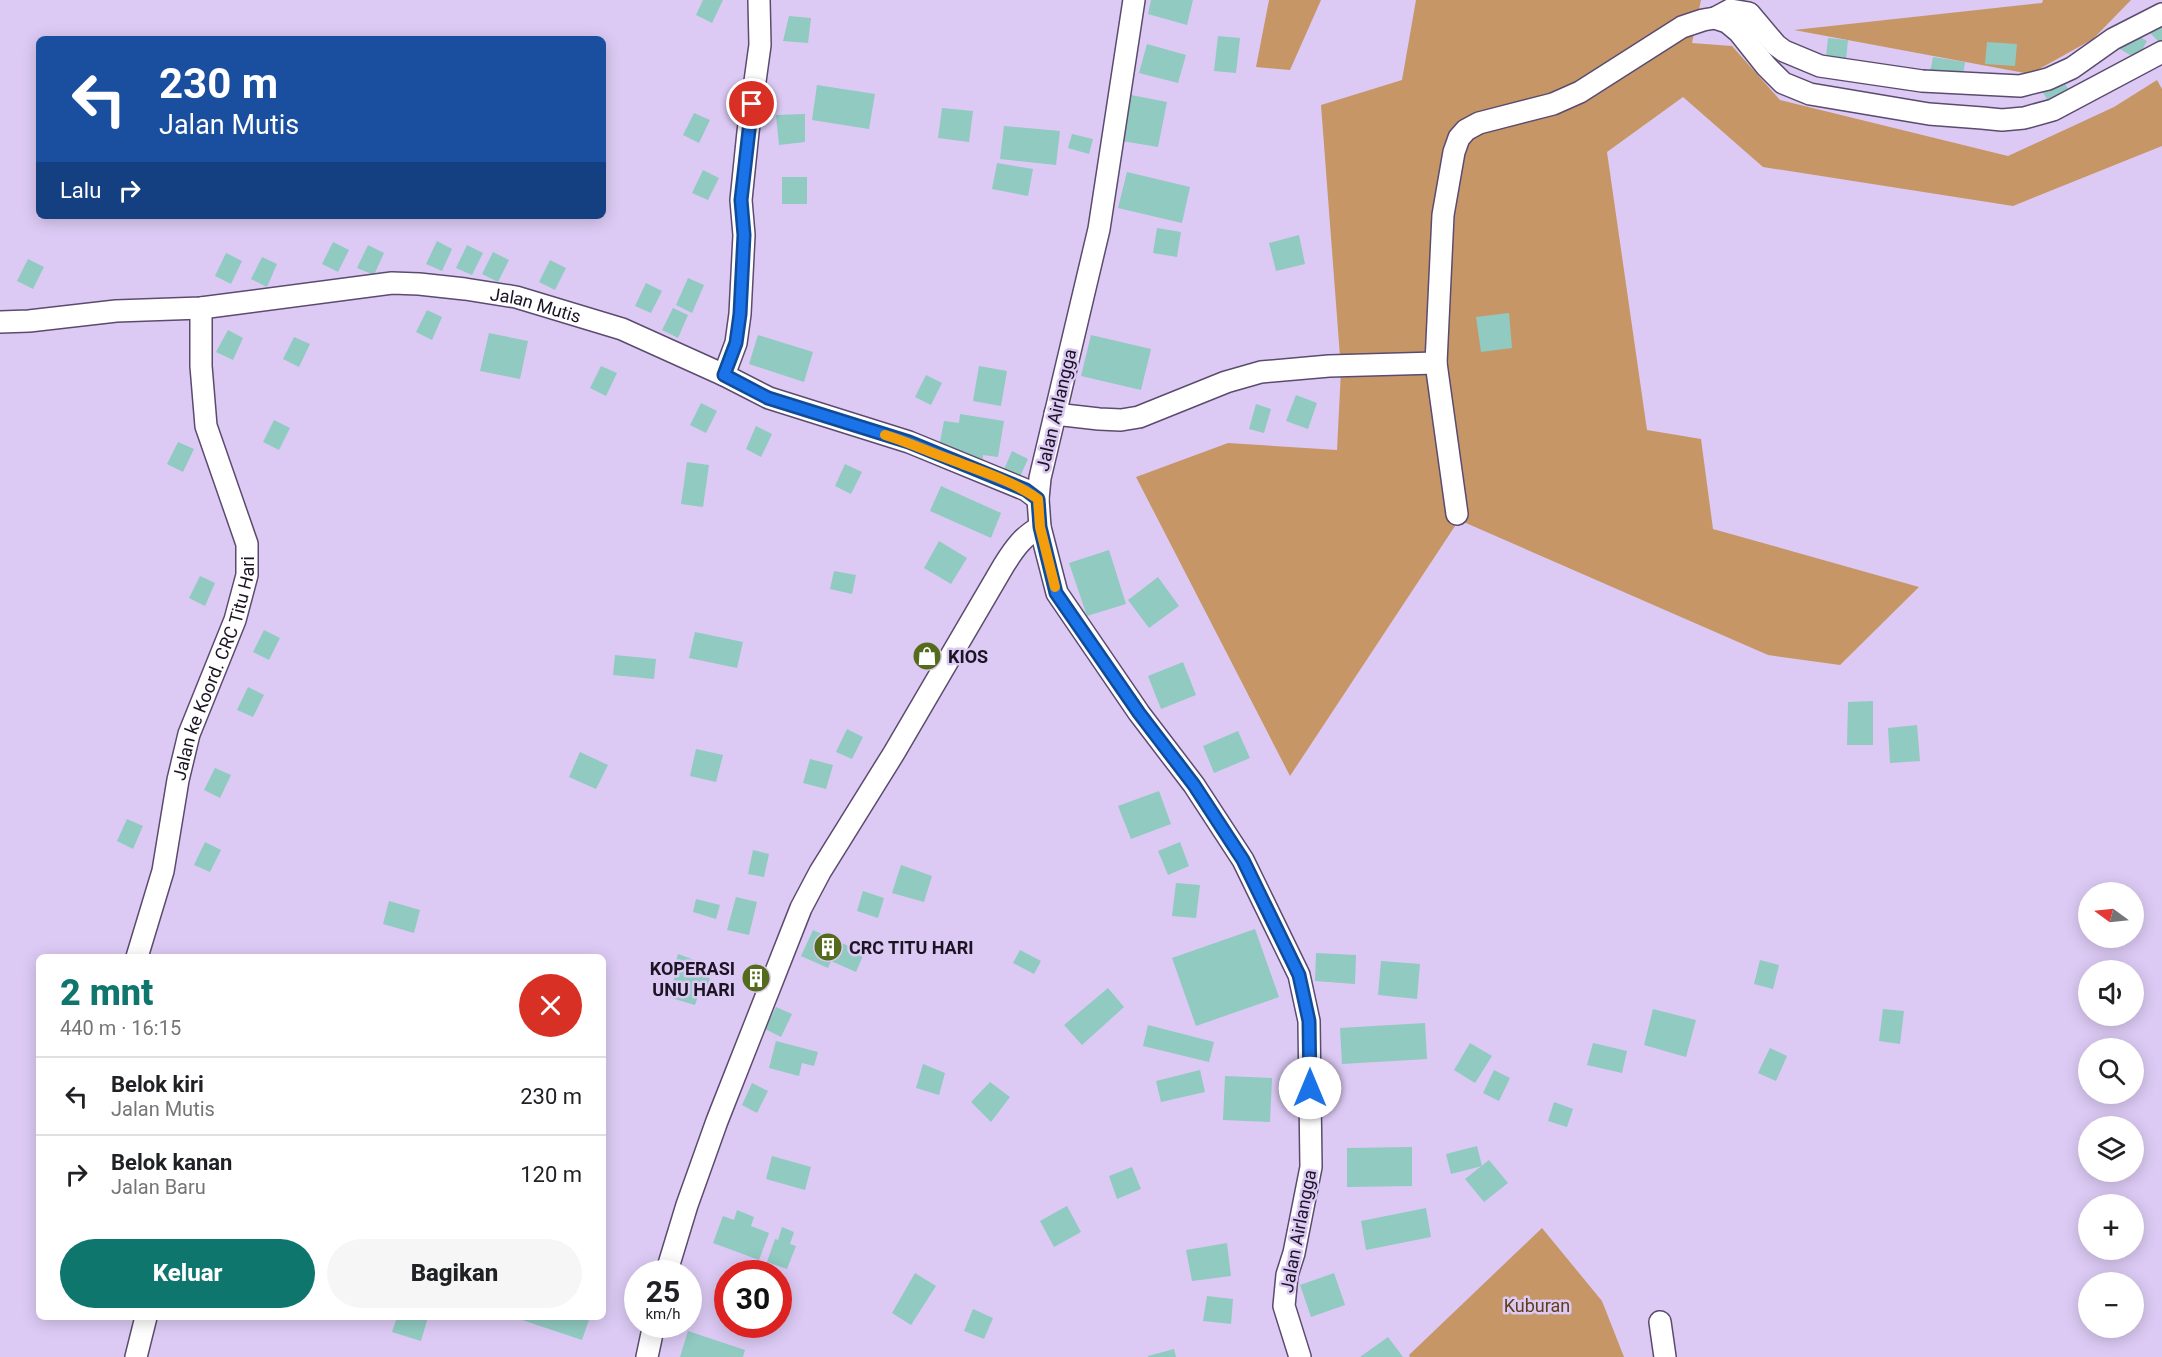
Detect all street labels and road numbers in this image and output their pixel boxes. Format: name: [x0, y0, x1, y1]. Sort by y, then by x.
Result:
street label: Jalan Mutis: [489, 283, 584, 327]
street label: Jalan Airlangga: [1032, 347, 1080, 473]
street label: Jalan ke Koord. CRC Titu Hari: [168, 556, 258, 782]
street label: Jalan Airlangga: [1276, 1168, 1320, 1294]

